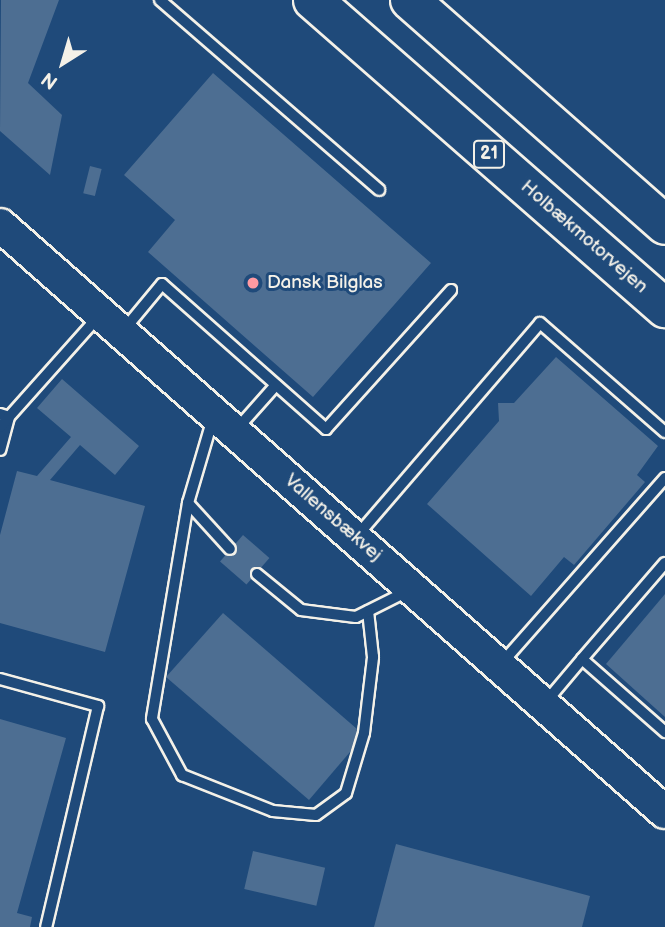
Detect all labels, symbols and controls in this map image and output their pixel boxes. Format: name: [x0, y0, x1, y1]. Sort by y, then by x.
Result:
north arrow: [28, 28, 98, 98]
text: N: [37, 67, 63, 94]
road number: 21: [472, 140, 506, 168]
street label: Holbækmotorvejen: [516, 176, 652, 298]
place label: Dansk Bilglas: [267, 272, 383, 294]
marker: Dansk Bilglas: [245, 275, 261, 291]
street label: Vallensbækvej: [280, 469, 386, 567]

